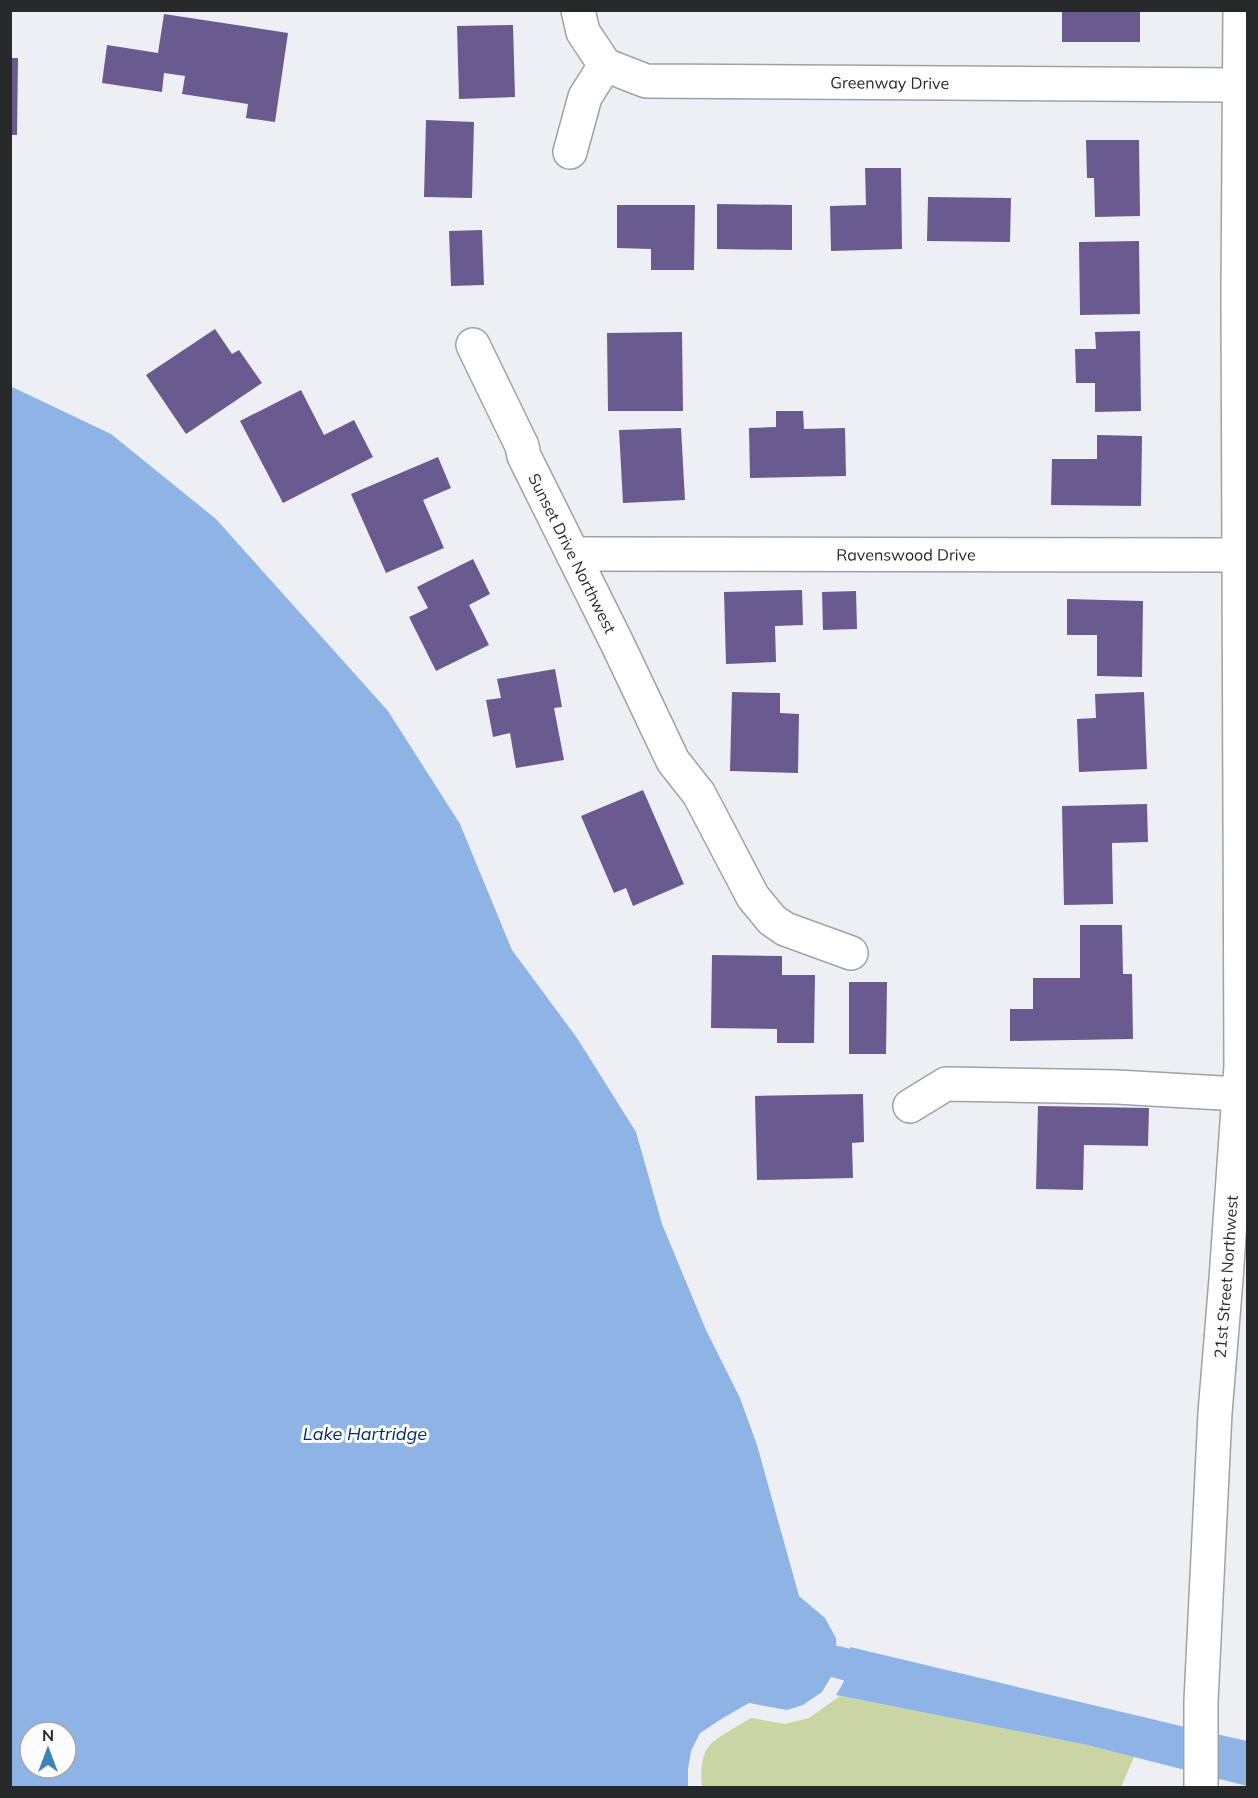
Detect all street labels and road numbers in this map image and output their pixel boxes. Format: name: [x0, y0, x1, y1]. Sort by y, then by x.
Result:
street label: Greenway Drive: [830, 72, 949, 93]
street label: Sunset Drive Northwest: [524, 470, 621, 637]
street label: Ravenswood Drive: [836, 544, 976, 565]
street label: 21st Street Northwest: [1210, 1194, 1242, 1359]

